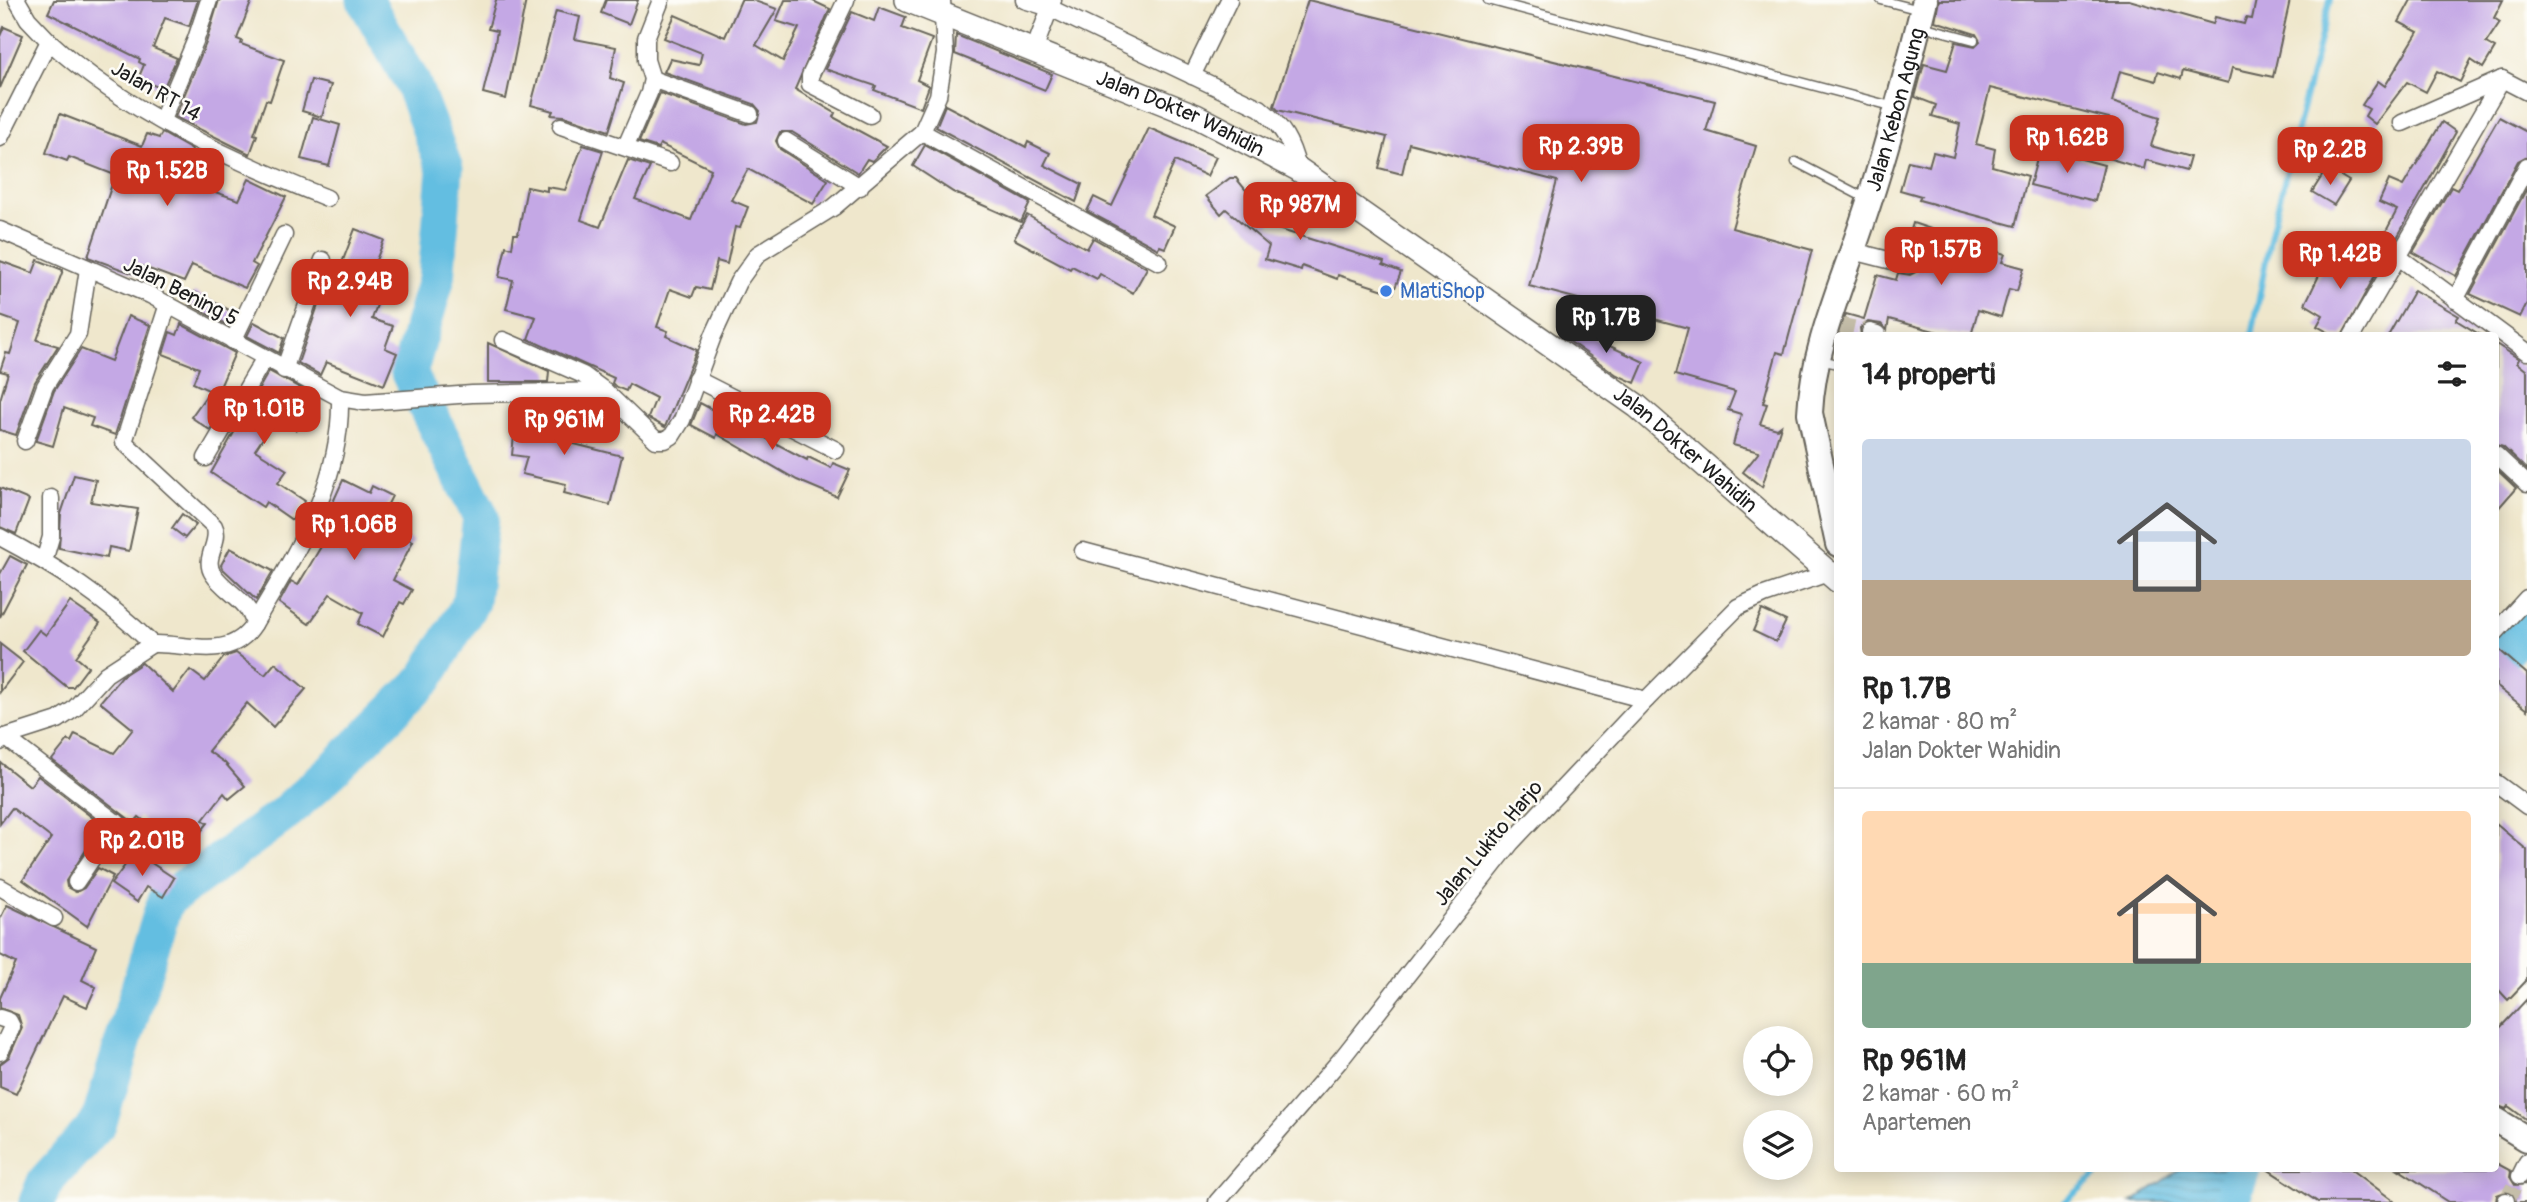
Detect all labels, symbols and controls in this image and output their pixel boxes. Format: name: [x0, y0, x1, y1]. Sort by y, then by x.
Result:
street label: Jalan Kebon Agung: [1860, 25, 1931, 195]
street label: Jalan RT 14: [106, 55, 205, 128]
street label: Jalan Dokter Wahidin: [1092, 64, 1269, 163]
pin: Rp 1.62B: [1995, 116, 2139, 175]
text: Rp 1.62B: [2026, 123, 2108, 152]
pin: Rp 2.39B: [1509, 124, 1653, 184]
pin: Rp 2.2B: [2265, 128, 2395, 187]
text: Rp 2.39B: [1539, 132, 1623, 161]
text: Rp 2.2B: [2294, 135, 2366, 164]
pin: Rp 1.52B: [95, 148, 239, 208]
text: Rp 1.52B: [126, 156, 208, 185]
pin: Rp 987M: [1235, 182, 1365, 242]
text: Rp 987M: [1259, 190, 1341, 219]
pin: Rp 1.57B: [1869, 228, 2013, 287]
pin: Rp 1.42B: [2268, 232, 2412, 291]
text: Rp 1.57B: [1901, 235, 1981, 264]
text: Rp 1.42B: [2299, 239, 2381, 268]
street label: Jalan Bening 5: [118, 251, 243, 332]
pin: Rp 2.94B: [278, 260, 422, 319]
text: Rp 2.94B: [307, 267, 393, 296]
place label: MlatiShop: [1400, 278, 1485, 305]
marker: MlatiShop: [1378, 283, 1394, 299]
pin: Rp 1.7B: [1541, 296, 1671, 355]
text: Rp 1.7B: [1572, 303, 1640, 332]
icon: filters: [2433, 355, 2471, 393]
text: 14 properti: [1862, 356, 1995, 393]
street label: Jalan Dokter Wahidin: [1608, 381, 1763, 519]
pin: Rp 1.01B: [192, 386, 336, 446]
pin: Rp 2.42B: [700, 392, 844, 452]
text: Rp 1.01B: [224, 394, 304, 423]
pin: Rp 961M: [499, 398, 629, 457]
text: Rp 2.42B: [729, 400, 815, 429]
text: Rp 961M: [524, 405, 604, 434]
icon: home: [2104, 484, 2230, 610]
pin: Rp 1.06B: [282, 503, 426, 562]
text: Rp 1.06B: [311, 510, 397, 539]
text: Rp 1.7B: [1862, 670, 1951, 707]
text: 2 kamar · 80 m²: [1862, 707, 2017, 736]
text: Jalan Dokter Wahidin: [1862, 736, 2061, 765]
street label: Jalan Lukito Harjo: [1428, 775, 1549, 912]
pin: Rp 2.01B: [70, 818, 214, 878]
text: Rp 2.01B: [100, 826, 184, 855]
icon: home: [2104, 856, 2230, 982]
map controls: [1743, 1026, 1813, 1180]
button: locate: [1743, 1026, 1813, 1096]
text: Rp 961M: [1862, 1042, 1966, 1079]
text: 2 kamar · 60 m²: [1862, 1079, 2019, 1108]
text: Apartemen: [1862, 1108, 1971, 1137]
button: layers: [1743, 1110, 1813, 1180]

